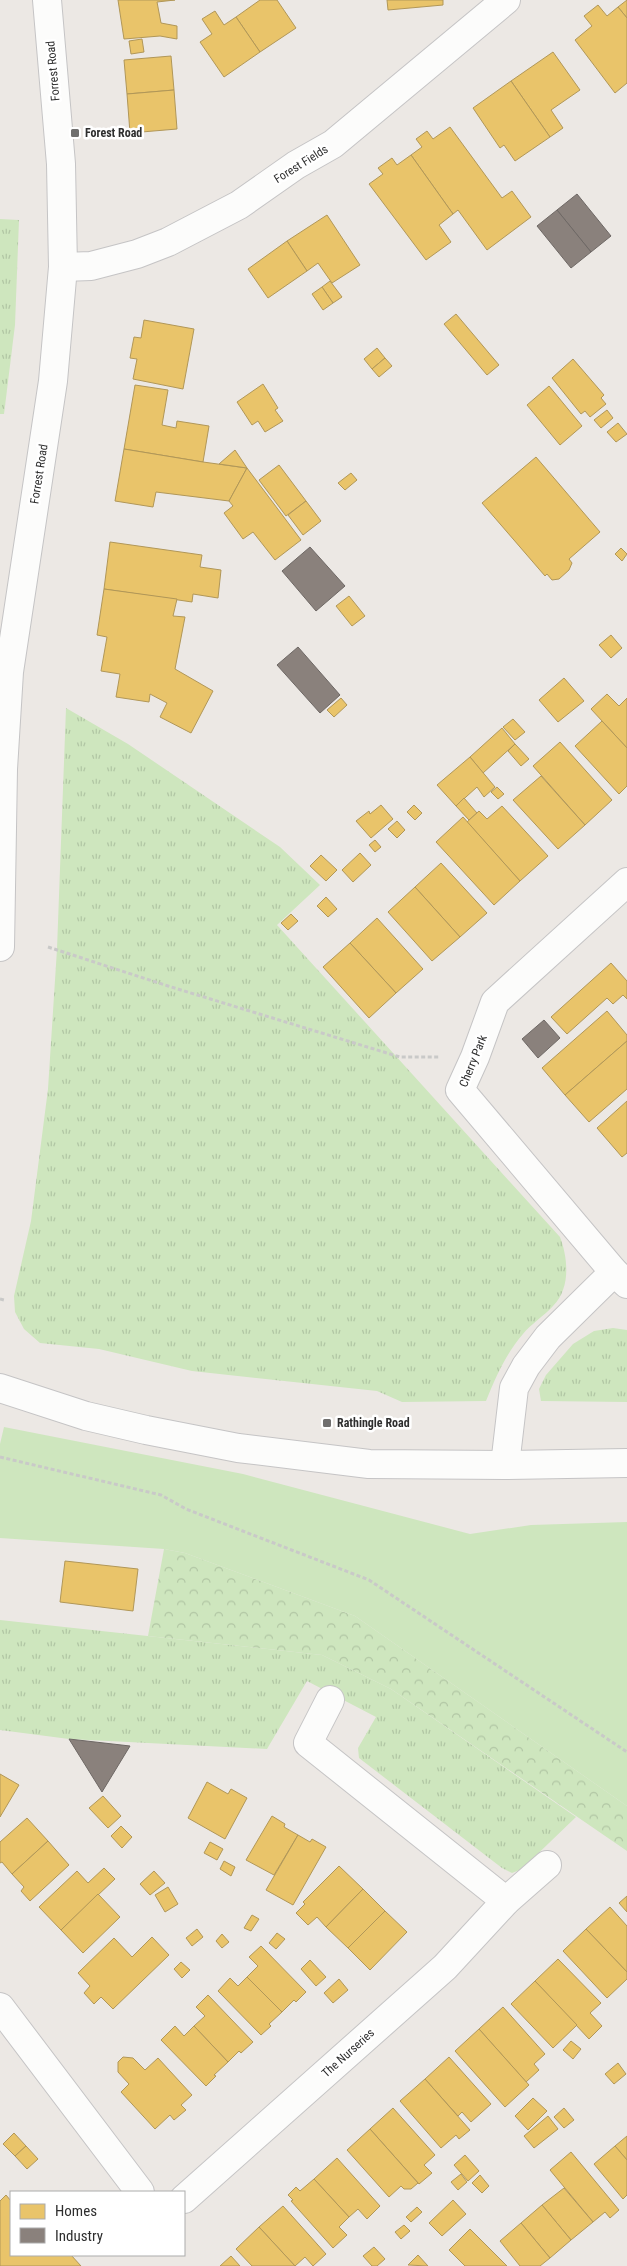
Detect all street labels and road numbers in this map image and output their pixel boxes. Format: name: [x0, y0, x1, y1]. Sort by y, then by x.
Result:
street label: Forrest Road: [43, 40, 63, 102]
street label: Forest Fields: [271, 142, 331, 186]
street label: Forrest Road: [27, 443, 51, 505]
street label: Cherry Park: [456, 1032, 490, 1089]
street label: The Nurseries: [319, 2026, 377, 2080]

